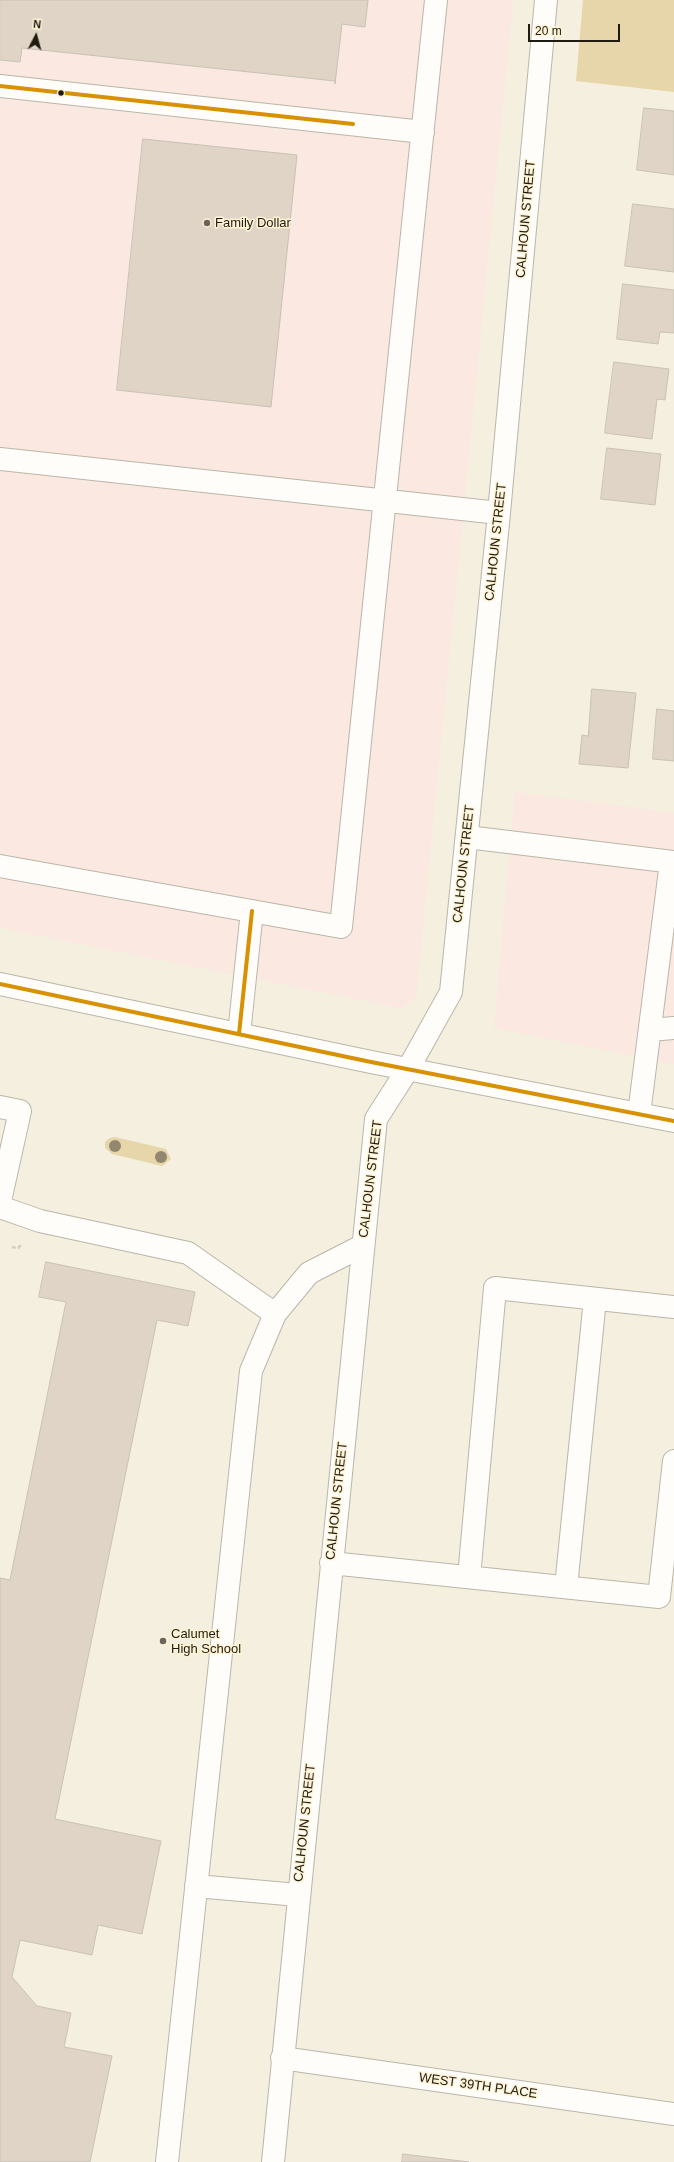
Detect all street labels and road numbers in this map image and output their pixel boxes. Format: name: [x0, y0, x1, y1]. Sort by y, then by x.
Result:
street label: CALHOUN STREET: [513, 159, 539, 279]
street label: CALHOUN STREET: [482, 482, 510, 602]
street label: CALHOUN STREET: [450, 804, 478, 924]
street label: CALHOUN STREET: [356, 1119, 386, 1239]
street label: CALHOUN STREET: [323, 1441, 351, 1561]
street label: CALHOUN STREET: [291, 1763, 319, 1883]
street label: WEST 39TH PLACE: [418, 2070, 538, 2102]

